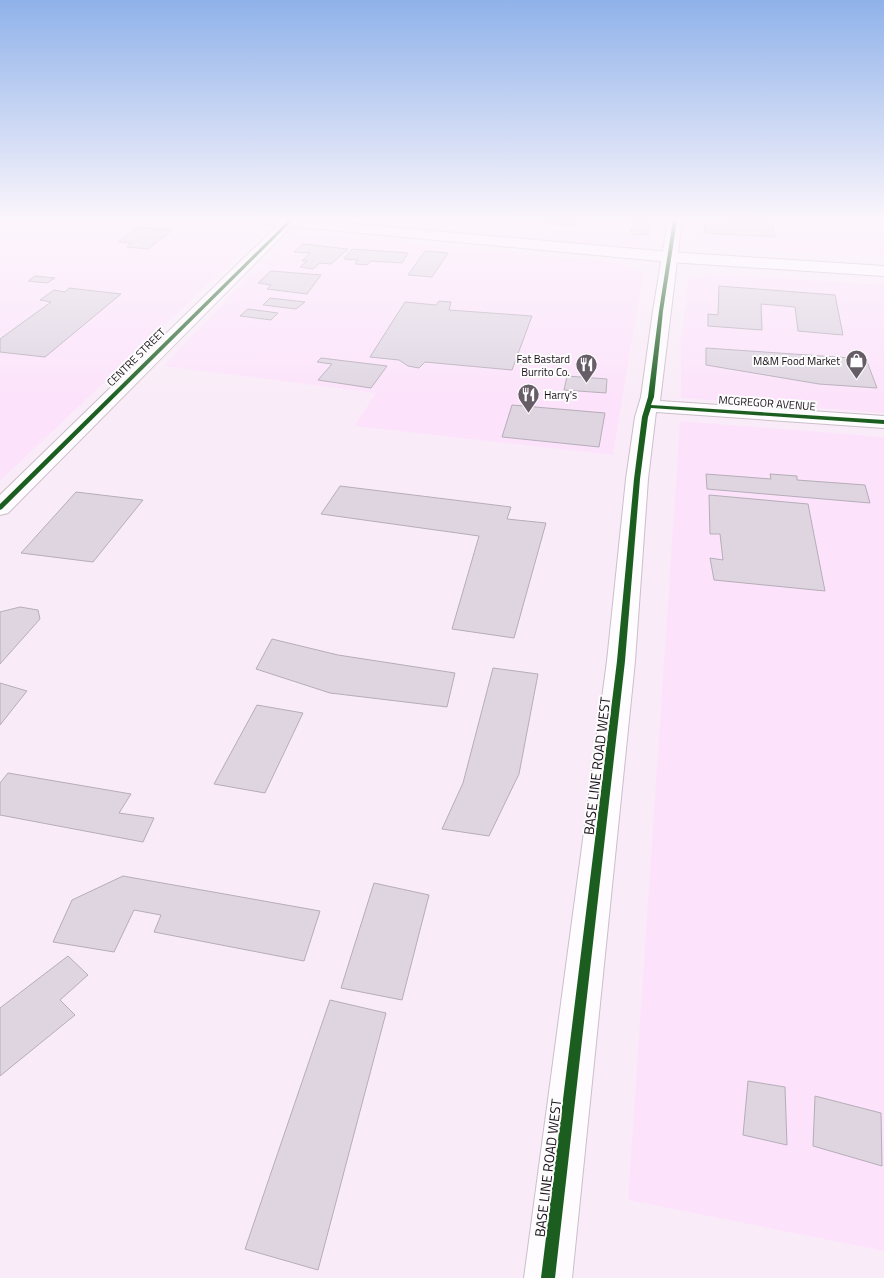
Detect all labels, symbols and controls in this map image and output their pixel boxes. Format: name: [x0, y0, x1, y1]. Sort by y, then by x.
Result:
street label: CENTRE STREET: [103, 324, 169, 390]
shop icon: M&M Food Market: [844, 349, 868, 380]
place label: Fat Bastard Burrito Co.: [517, 351, 570, 380]
restaurant icon: Fat Bastard Burrito Co.: [574, 353, 598, 384]
place label: M&M Food Market: [753, 353, 840, 369]
restaurant icon: Harry's: [516, 383, 540, 414]
place label: Harry's: [544, 387, 577, 403]
street label: MCGREGOR AVENUE: [718, 392, 816, 414]
street label: BASE LINE ROAD WEST: [578, 695, 615, 836]
street label: BASE LINE ROAD WEST: [529, 1097, 566, 1238]

